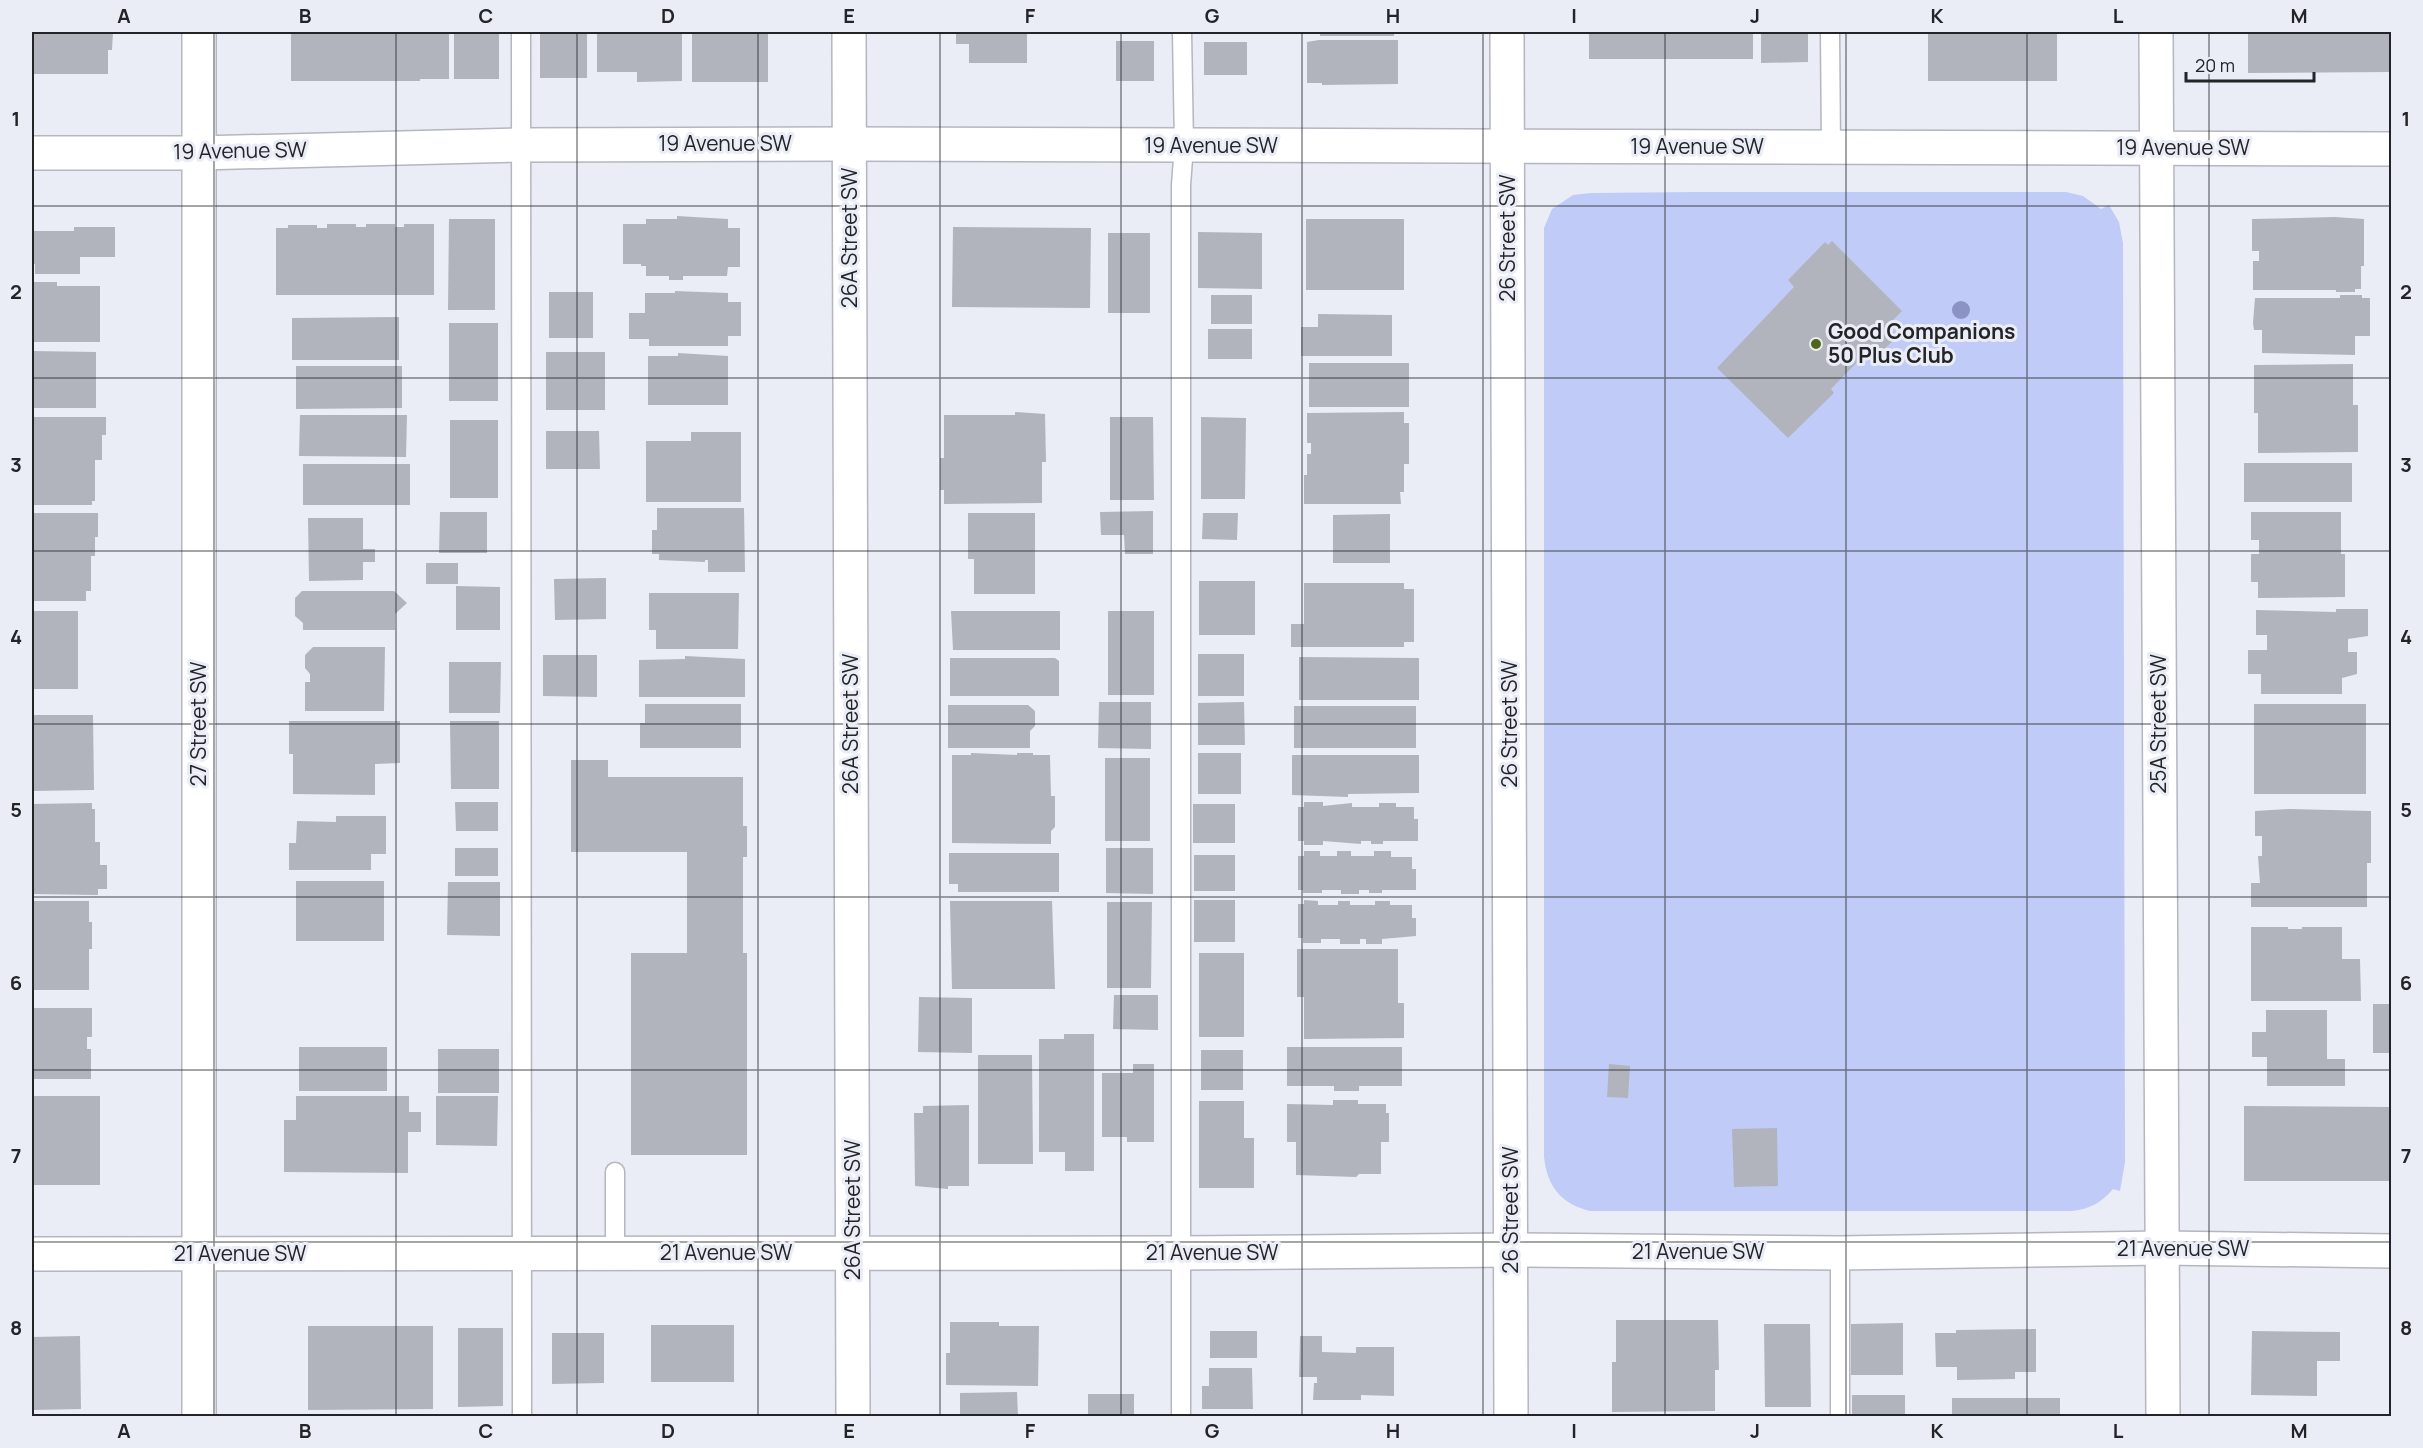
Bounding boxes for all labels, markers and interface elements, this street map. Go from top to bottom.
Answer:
text: A [117,2,131,29]
text: B [299,2,312,29]
text: C [479,2,493,29]
text: D [661,2,675,29]
text: E [843,2,855,29]
text: F [1025,2,1036,29]
text: G [1205,2,1220,29]
text: H [1386,2,1400,29]
text: I [1571,2,1577,29]
text: J [1750,2,1760,29]
text: K [1931,2,1944,29]
text: L [2113,2,2124,29]
text: M [2290,2,2308,29]
scale bar [2186,45,2314,83]
text: 20 m [2195,53,2235,77]
text: 1 [12,105,20,132]
text: 1 [2402,105,2410,132]
street label: 19 Avenue SW [658,129,792,157]
street label: 19 Avenue SW [1144,131,1278,159]
street label: 19 Avenue SW [1630,132,1764,160]
street label: 19 Avenue SW [2116,133,2250,161]
street label: 19 Avenue SW [173,135,307,165]
street label: 26A Street SW [835,167,863,308]
street label: 26 Street SW [1493,174,1521,302]
text: 2 [10,278,22,305]
text: 2 [2400,278,2412,305]
place label: Good Companions 50 Plus Club [1828,317,2015,369]
marker: Good Companions 50 Plus Club [1809,337,1823,351]
text: 3 [10,451,22,478]
text: 3 [2400,451,2412,478]
text: 4 [10,623,22,650]
text: 4 [2400,623,2412,650]
street label: 26A Street SW [836,653,864,794]
street label: 25A Street SW [2144,654,2172,794]
street label: 26 Street SW [1495,660,1523,788]
street label: 27 Street SW [184,661,212,786]
text: 5 [10,796,22,823]
text: 5 [2400,796,2412,823]
text: 6 [10,969,22,996]
text: 6 [2400,969,2412,996]
street label: 26A Street SW [838,1139,866,1280]
text: 7 [11,1142,21,1169]
text: 7 [2401,1142,2411,1169]
street label: 26 Street SW [1496,1146,1524,1274]
street label: 21 Avenue SW [2117,1234,2250,1262]
street label: 21 Avenue SW [1632,1237,1765,1265]
street label: 21 Avenue SW [660,1238,793,1266]
street label: 21 Avenue SW [1146,1238,1279,1266]
street label: 21 Avenue SW [174,1239,307,1267]
text: 8 [10,1314,22,1341]
text: 8 [2400,1314,2412,1341]
text: A [117,1417,131,1444]
text: B [299,1417,312,1444]
text: C [479,1417,493,1444]
text: D [661,1417,675,1444]
text: E [843,1417,855,1444]
text: F [1025,1417,1036,1444]
text: G [1205,1417,1220,1444]
text: H [1386,1417,1400,1444]
text: I [1571,1417,1577,1444]
text: J [1750,1417,1760,1444]
text: K [1931,1417,1944,1444]
text: L [2113,1417,2124,1444]
text: M [2290,1417,2308,1444]

